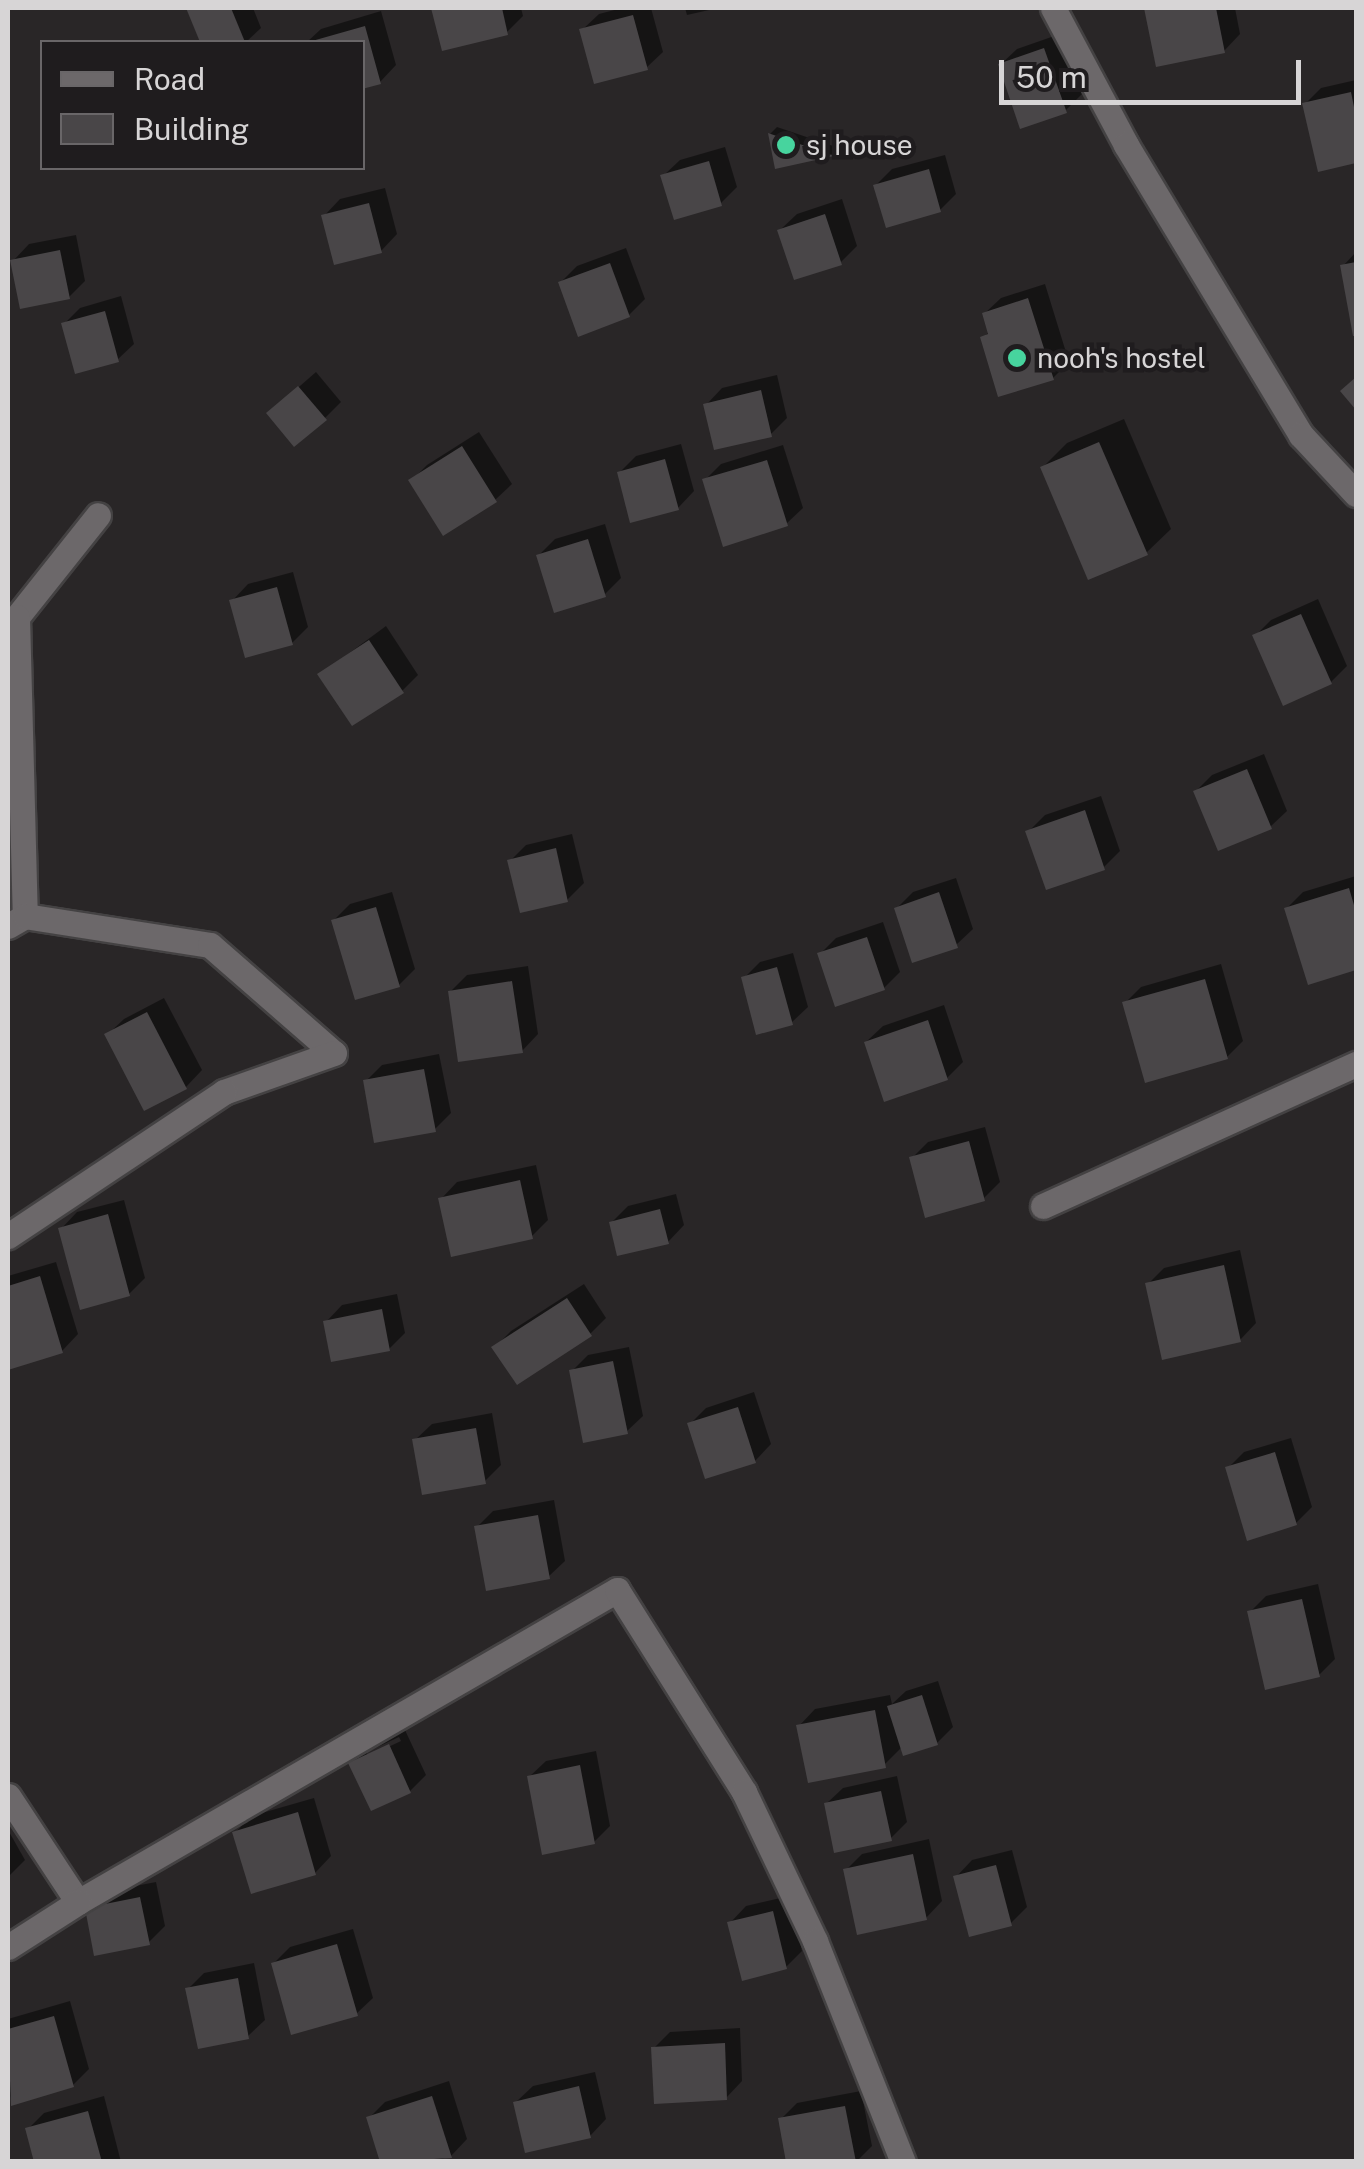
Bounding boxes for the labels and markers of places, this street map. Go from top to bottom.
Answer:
place label: sj house [806,128,913,162]
marker: sj house [775,134,797,156]
place label: nooh's hostel [1037,341,1206,375]
marker: nooh's hostel [1006,347,1028,369]

